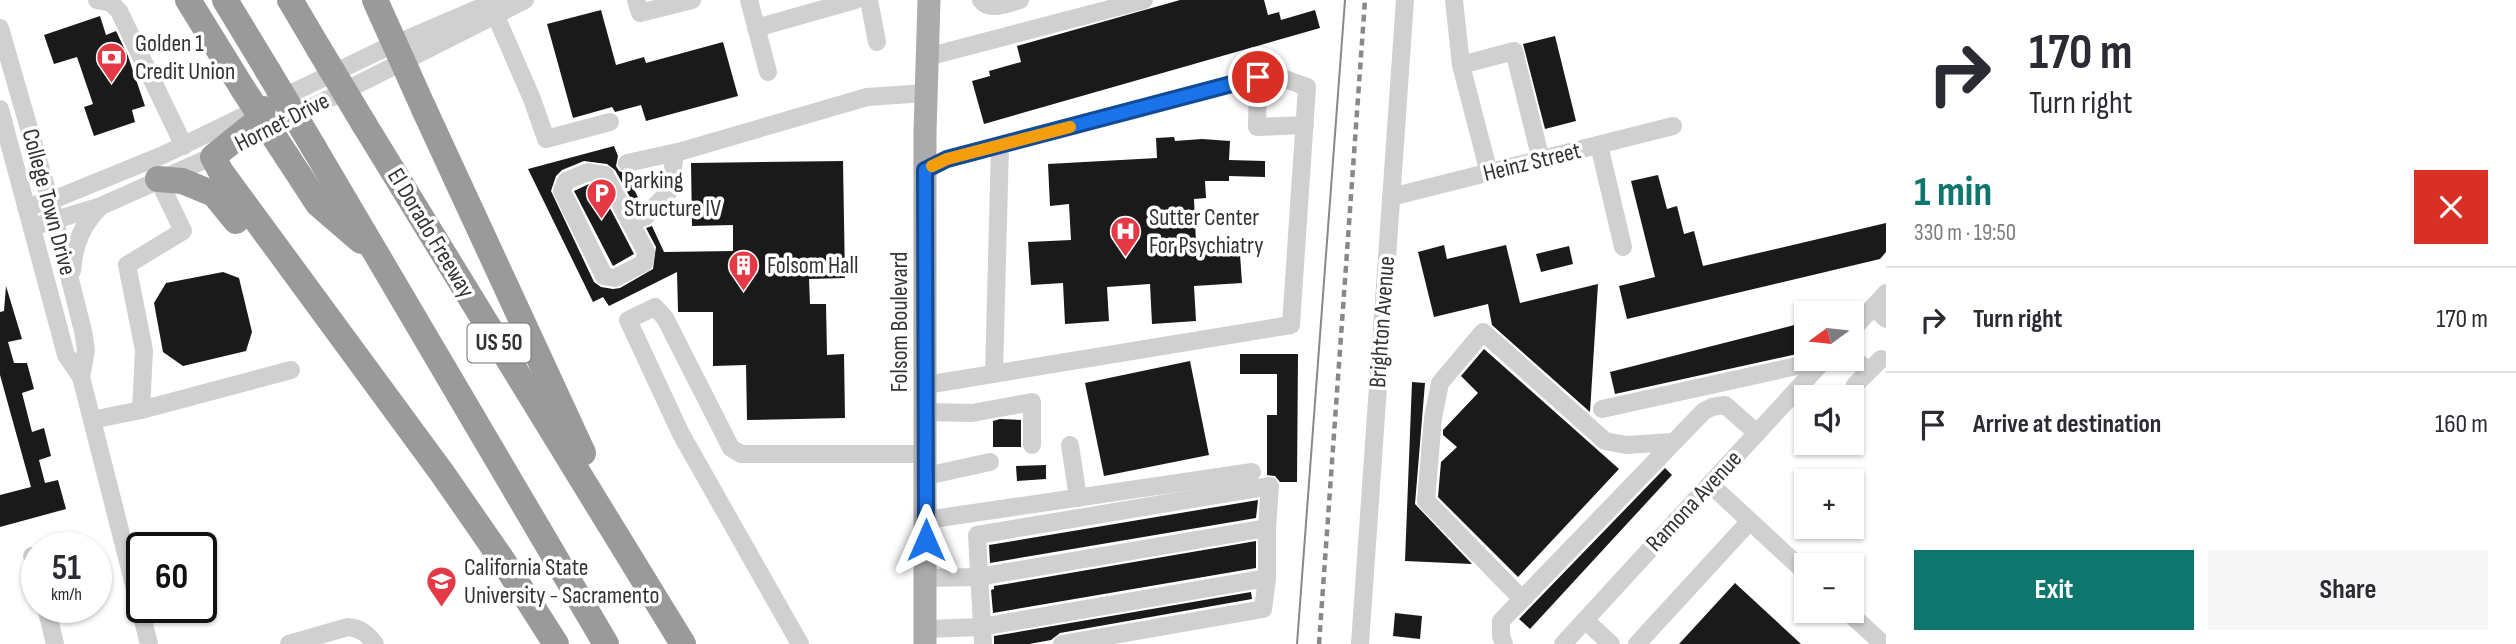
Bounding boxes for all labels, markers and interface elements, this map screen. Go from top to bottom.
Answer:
text: 170 m [2029,24,2133,83]
icon: right [1914,28,2005,119]
place label: Golden 1 Credit Union [135,29,235,86]
bank icon: Golden 1 Credit Union [95,40,129,84]
pin [1228,47,1288,107]
icon: arrive [1239,58,1277,96]
text: Turn right [2029,84,2133,123]
street label: Hornet Drive [230,86,334,158]
street label: College Town Drive [16,126,82,278]
street label: Heinz Street [1480,136,1584,188]
street label: El Dorado Freeway [381,163,481,303]
place label: Parking Structure IV [624,166,721,223]
text: 1 min [1914,167,1992,218]
button: close [2414,170,2488,244]
parking icon: Parking Structure IV [584,177,618,221]
place label: Sutter Center For Psychiatry [1149,203,1263,260]
hospital icon: Sutter Center For Psychiatry [1109,214,1143,258]
text: 330 m · 19:50 [1914,219,2016,247]
building icon: Folsom Hall [727,248,761,292]
place label: Folsom Hall [767,251,858,280]
street label: Folsom Boulevard [885,252,914,392]
street label: Brighton Avenue [1363,255,1401,389]
north arrow [1794,301,1864,371]
map controls [1794,301,1864,623]
icon: right [1914,301,1952,339]
text: Turn right [1973,304,2062,335]
text: 170 m [2436,304,2488,335]
road number: US 50 [468,324,530,362]
button: sound [1794,385,1864,455]
icon: arrive [1914,406,1952,444]
text: Arrive at destination [1973,409,2161,440]
text: 160 m [2435,409,2488,440]
street label: Ramona Avenue [1640,445,1748,557]
button: + [1794,469,1864,539]
position arrow [889,503,963,577]
speed limit sign: 60 [126,532,217,623]
text: 51 [52,547,81,590]
button: Exit [1914,550,2194,630]
button: Share [2208,550,2488,630]
place label: California State University - Sacramento [464,553,659,610]
button: − [1794,553,1864,623]
school or university icon: California State University - Sacramento [424,564,458,608]
text: km/h [51,584,82,605]

